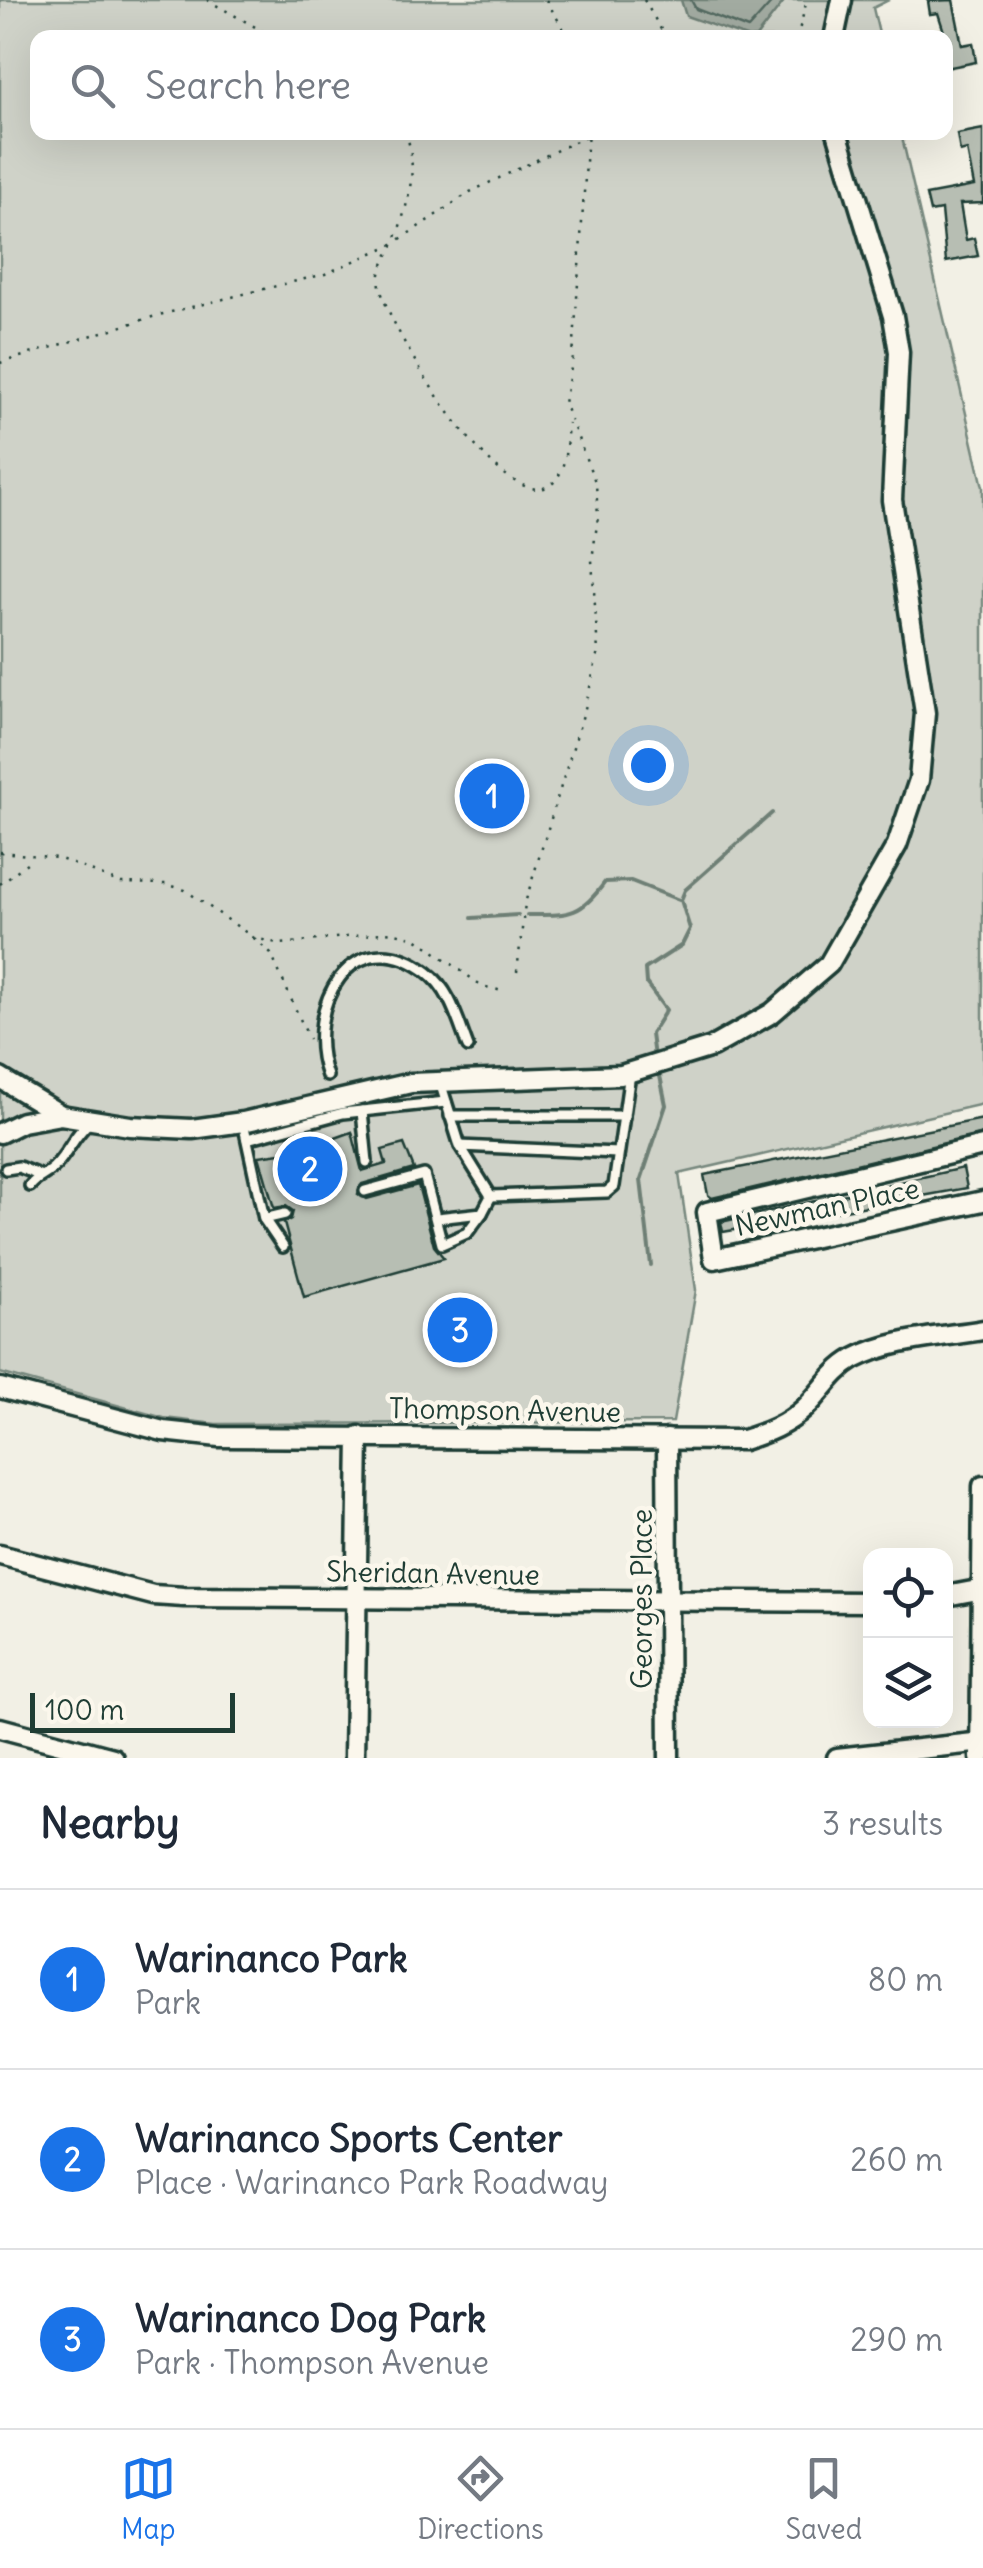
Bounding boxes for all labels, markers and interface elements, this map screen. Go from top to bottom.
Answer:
search box [30,30,953,140]
icon: search [65,58,120,113]
text: Search here [145,62,351,109]
your location [623,740,674,791]
pin: 1 [460,758,524,834]
pin: 2 [278,1132,342,1206]
street label: Newman Place [732,1170,922,1244]
pin: 3 [428,1292,492,1368]
street label: Thompson Avenue [389,1390,621,1430]
street label: Georges Place [624,1509,660,1689]
map controls [863,1548,953,1728]
button: locate [863,1548,953,1638]
street label: Sheridan Avenue [326,1553,540,1593]
button: layers [863,1638,953,1728]
scale bar [30,1688,235,1732]
text: 100 m [45,1692,124,1728]
text: Nearby [40,1797,179,1849]
text: 3 results [822,1803,943,1844]
text: Warinanco Park [135,1935,408,1982]
text: 1 [66,1959,79,2000]
text: 80 m [868,1959,943,2000]
text: Park [135,1982,201,2023]
text: Warinanco Sports Center [135,2115,562,2162]
text: 2 [64,2139,81,2180]
text: 260 m [850,2139,943,2180]
text: Place · Warinanco Park Roadway [135,2162,608,2203]
text: Warinanco Dog Park [135,2295,486,2342]
text: 3 [63,2319,82,2360]
text: 290 m [850,2319,943,2360]
text: Park · Thompson Avenue [135,2342,489,2383]
tab: Map [121,2451,176,2547]
tab: Directions [417,2451,544,2547]
tab: Saved [785,2451,862,2547]

